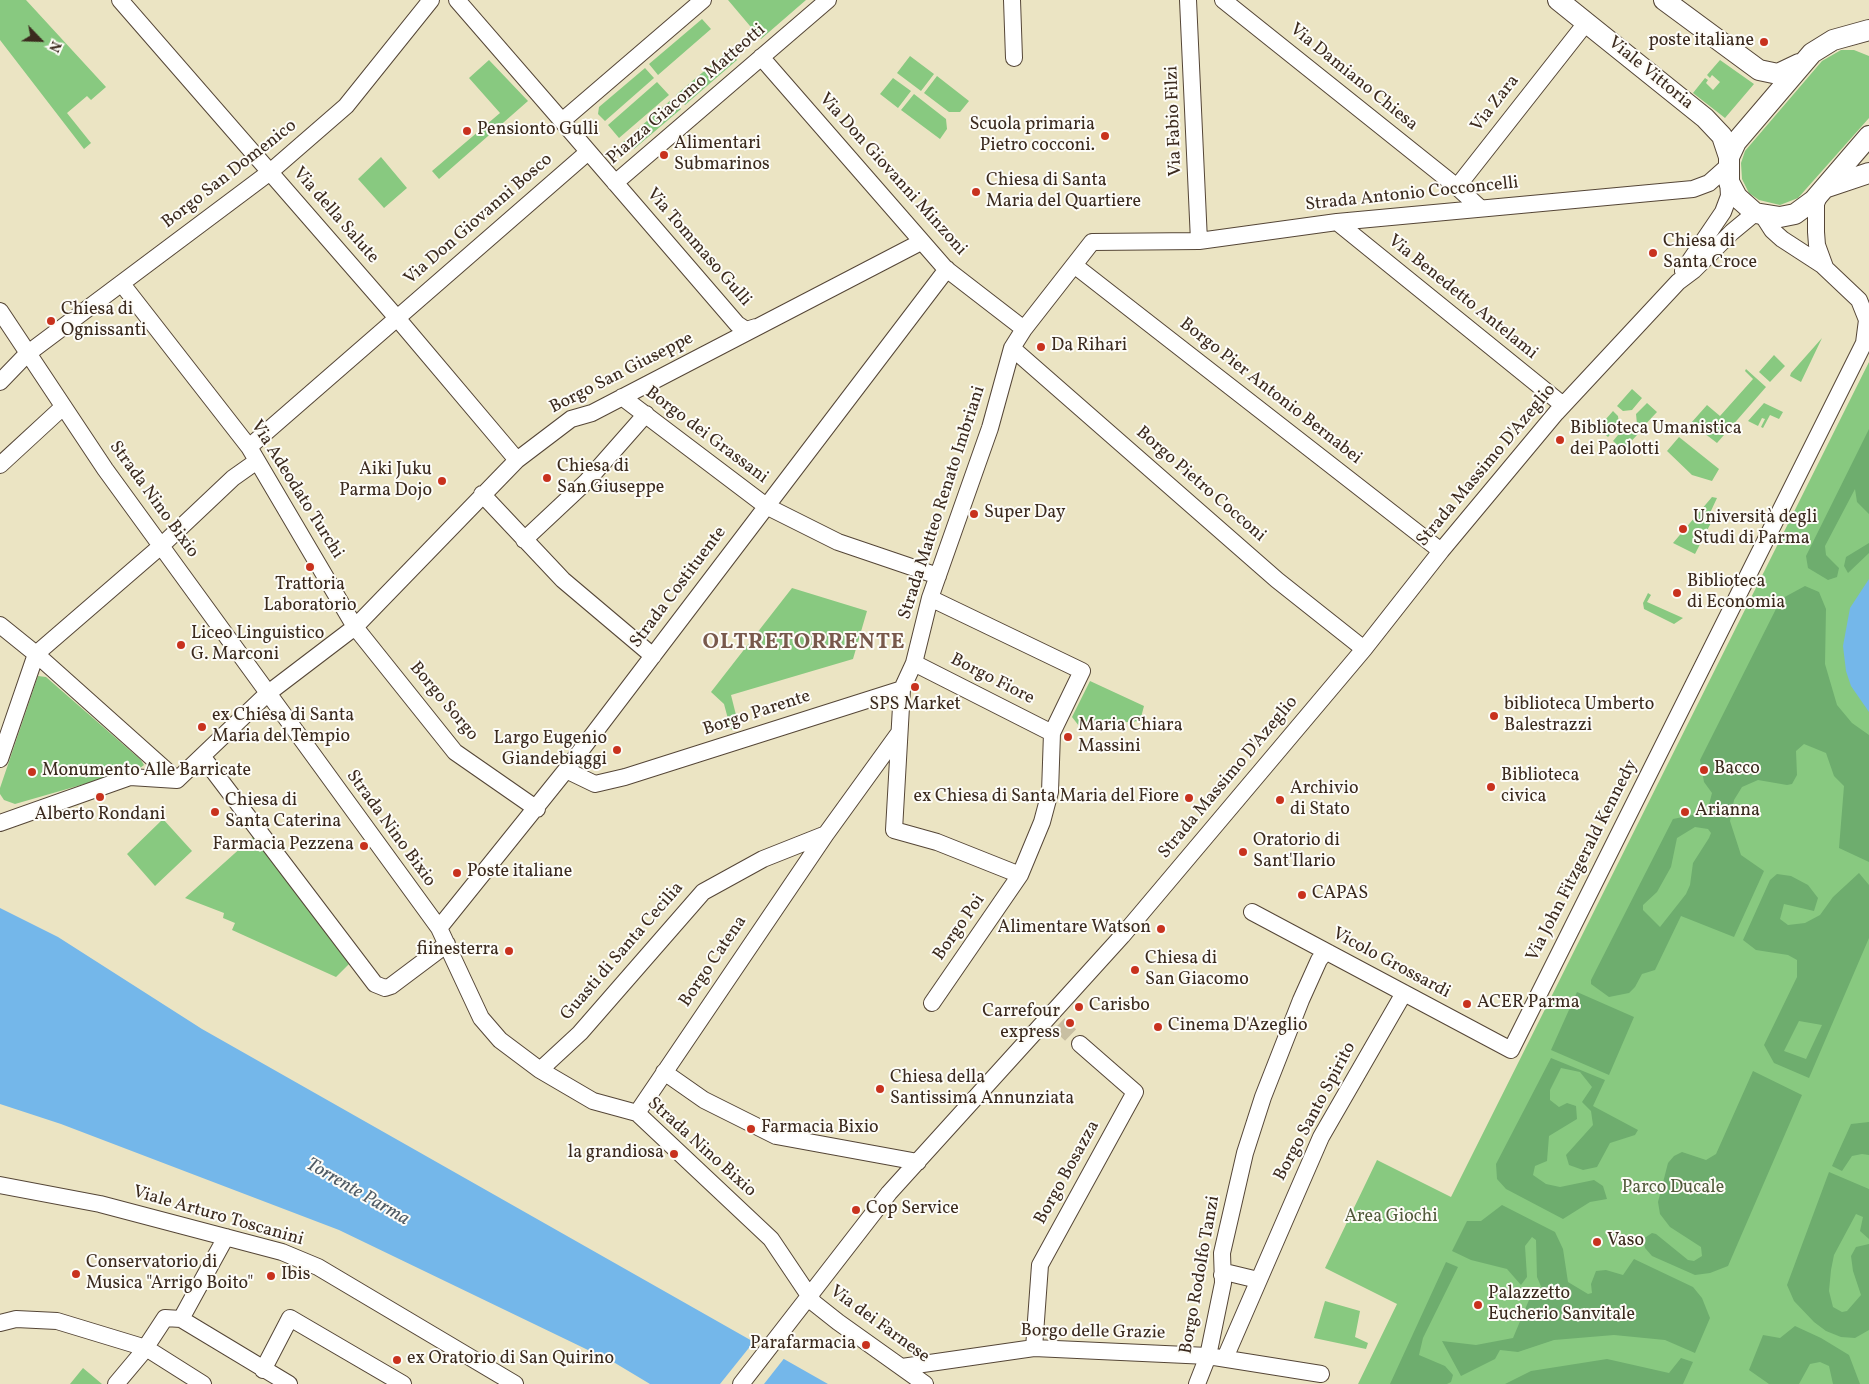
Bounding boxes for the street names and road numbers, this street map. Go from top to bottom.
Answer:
street label: Piazza Giacomo Matteotti [603,20,771,170]
street label: Via Damiano Chiesa [1284,20,1422,136]
street label: Viale Vittoria [1603,33,1697,115]
street label: Via Fabio Filzi [1162,65,1188,177]
street label: Via Zara [1467,71,1525,137]
street label: Via Don Giovanni Minzoni [813,89,971,261]
street label: Borgo San Domenico [158,116,302,234]
street label: Via Don Giovanni Bosco [400,150,558,290]
street label: Via della Salute [287,163,383,269]
street label: Strada Antonio Cocconcelli [1304,173,1520,217]
street label: Via Tommaso Gulli [641,185,755,311]
street label: Via Benedetto Antelami [1383,231,1541,365]
street label: Borgo Pier Antonio Bernabei [1174,314,1366,470]
street label: Borgo San Giuseppe [547,328,697,420]
street label: Strada Massimo D'Azeglio [1413,380,1561,552]
street label: Borgo dei Grassani [640,383,772,489]
street label: Strada Matteo Renato Imbriani [895,383,991,623]
street label: Via Adeodato Turchi [245,417,347,563]
street label: Borgo Pietro Cocconi [1131,423,1269,547]
street label: Strada Nino Bixio [103,437,203,563]
street label: Strada Costituente [626,523,732,653]
street label: Borgo Fiore [946,650,1038,710]
street label: Borgo Sorgo [404,658,482,746]
street label: Borgo Parente [701,686,813,742]
street label: Strada Massimo D'Azeglio [1155,692,1303,864]
street label: Via John Fitzgerald Kennedy [1523,757,1643,965]
street label: Strada Nino Bixio [340,766,440,892]
street label: Guasti di Santa Cecilia [557,878,689,1026]
street label: Borgo Poi [929,891,991,965]
street label: Borgo Catena [676,912,752,1012]
street label: Vicolo Grossardi [1328,924,1454,1004]
street label: Borgo Santo Spirito [1270,1039,1362,1185]
street label: Strada Nino Bixio [642,1093,760,1203]
street label: Borgo Bosazza [1031,1117,1105,1229]
street label: Viale Arturo Toscanini [130,1182,306,1252]
street label: Borgo Rodolfo Tanzi [1176,1194,1226,1356]
street label: Via dei Farnese [825,1281,933,1369]
street label: Borgo delle Grazie [1020,1321,1166,1345]

